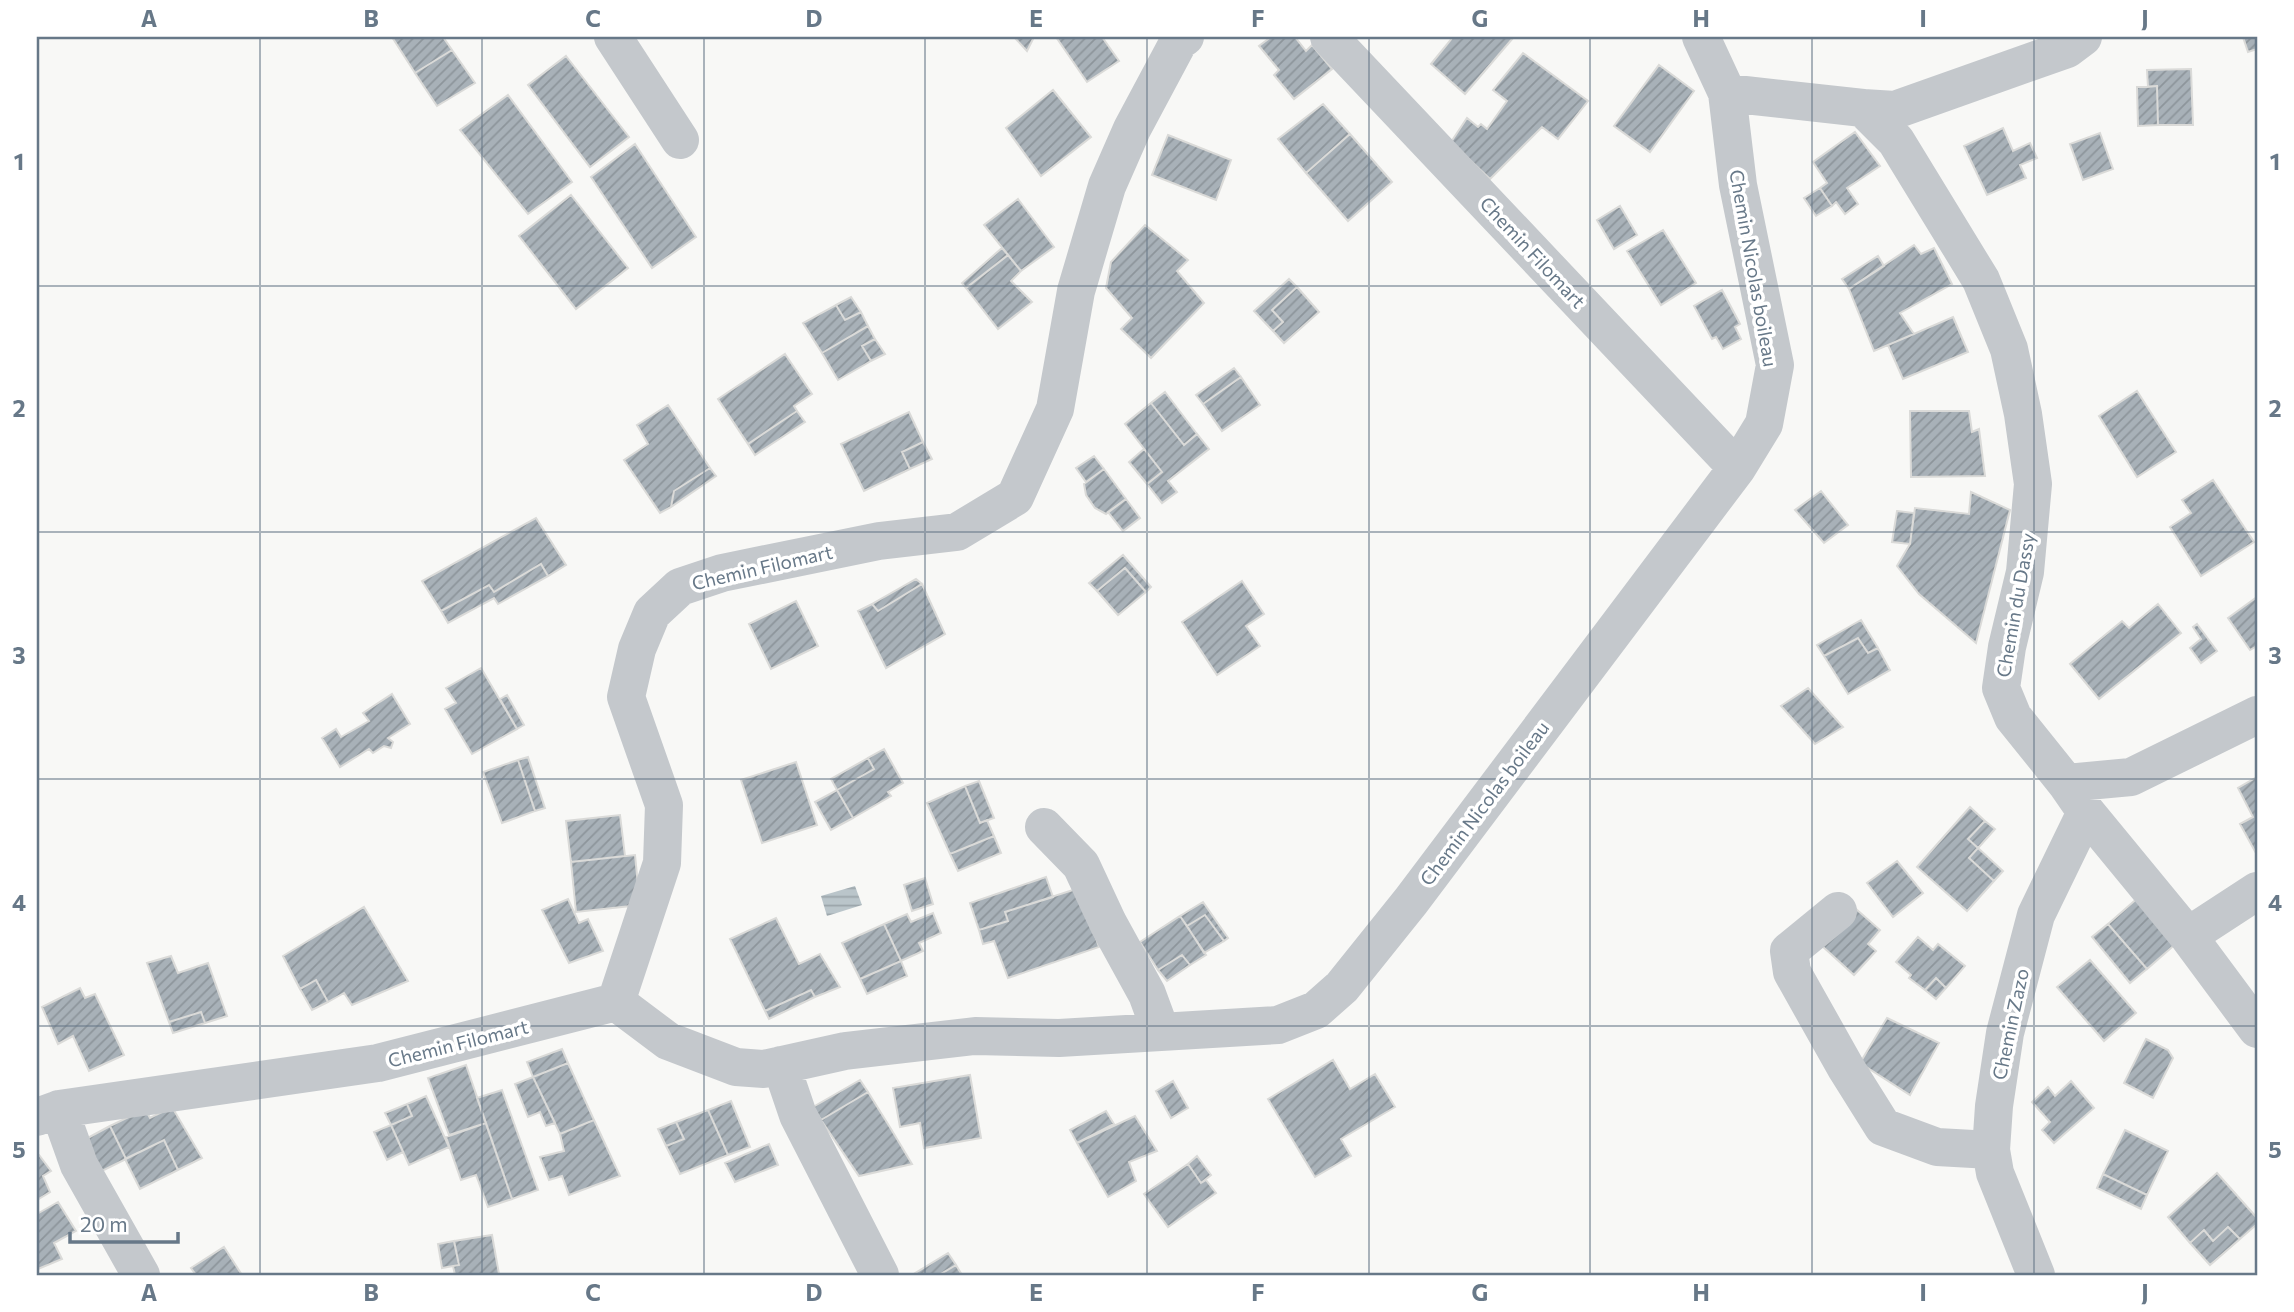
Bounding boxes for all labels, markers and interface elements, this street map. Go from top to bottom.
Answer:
text: A [141,4,158,32]
text: B [363,4,379,32]
text: C [585,4,601,32]
text: D [806,4,823,32]
text: E [1029,4,1043,32]
text: F [1251,4,1265,32]
text: G [1472,4,1488,32]
text: H [1692,4,1710,32]
text: I [1919,4,1927,32]
text: J [2141,4,2149,32]
text: 1 [14,147,24,175]
text: 1 [2270,147,2280,175]
street label: Chemin Nicolas boileau [1725,168,1783,368]
street label: Chemin Filomart [1476,192,1591,313]
text: 2 [12,394,26,422]
text: 2 [2268,394,2282,422]
street label: Chemin du Dassy [1991,531,2039,679]
street label: Chemin Filomart [689,540,835,594]
text: 3 [12,641,26,669]
text: 3 [2268,641,2282,669]
street label: Chemin Nicolas boileau [1415,716,1553,890]
text: 4 [12,888,26,916]
text: 4 [2268,888,2282,916]
street label: Chemin Zazo [1987,966,2033,1082]
street label: Chemin Filomart [385,1014,531,1072]
text: 5 [12,1135,26,1163]
text: 5 [2268,1135,2282,1163]
scale bar [70,1200,178,1244]
text: 20 m [80,1211,128,1236]
text: A [141,1278,158,1306]
text: B [363,1278,379,1306]
text: C [585,1278,601,1306]
text: D [806,1278,823,1306]
text: E [1029,1278,1043,1306]
text: F [1251,1278,1265,1306]
text: G [1472,1278,1488,1306]
text: H [1692,1278,1710,1306]
text: I [1919,1278,1927,1306]
text: J [2141,1278,2149,1306]

